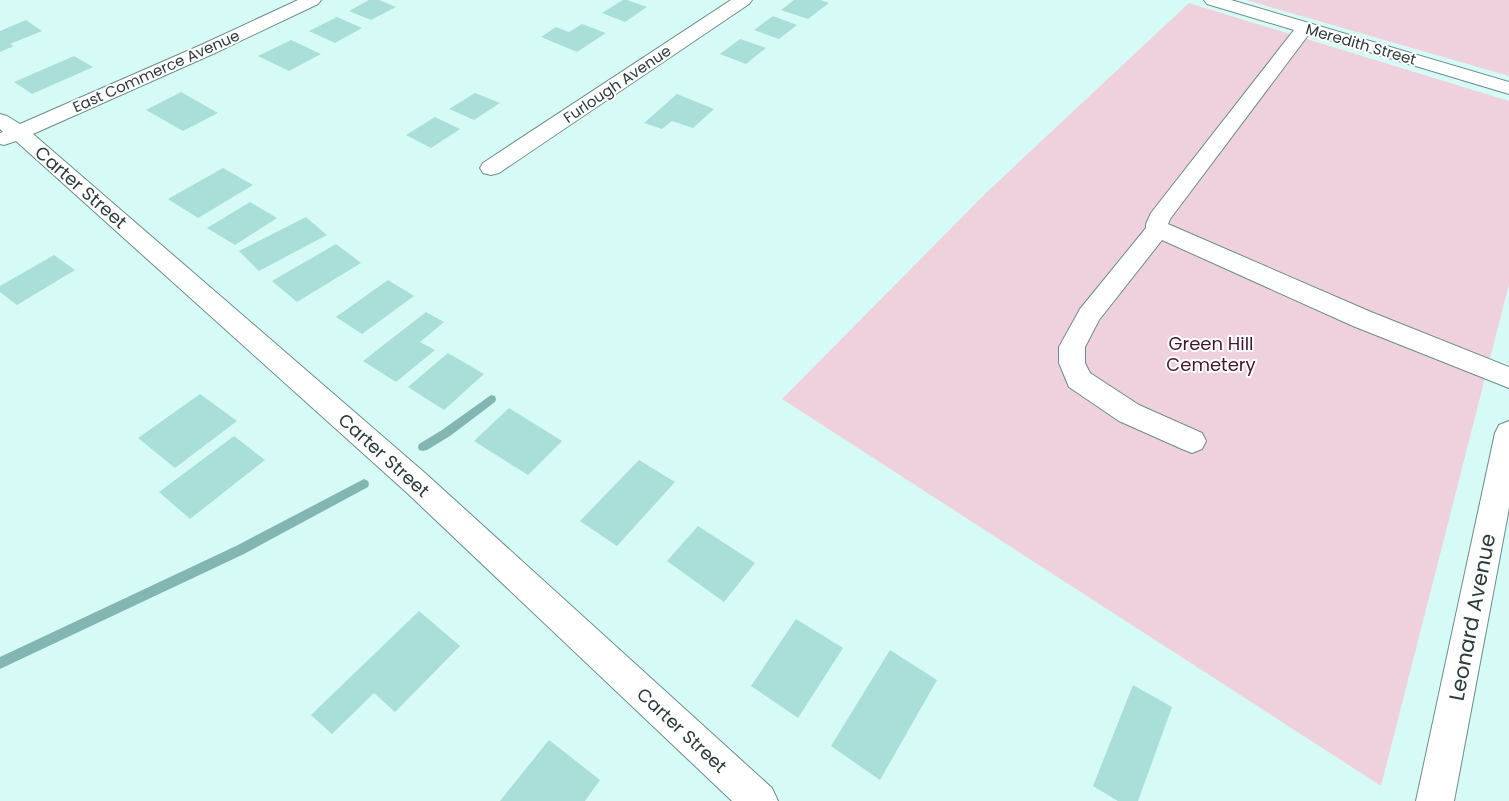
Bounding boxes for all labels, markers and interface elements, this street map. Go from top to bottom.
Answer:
street label: Meredith Street [1303,18,1419,70]
street label: East Commerce Avenue [69,25,243,117]
street label: Furlough Avenue [559,40,675,128]
street label: Carter Street [30,140,132,234]
park label: Green Hill Cemetery [1166,331,1256,377]
street label: Carter Street [333,407,435,503]
street label: Leonard Avenue [1442,531,1502,703]
street label: Carter Street [632,682,732,778]

